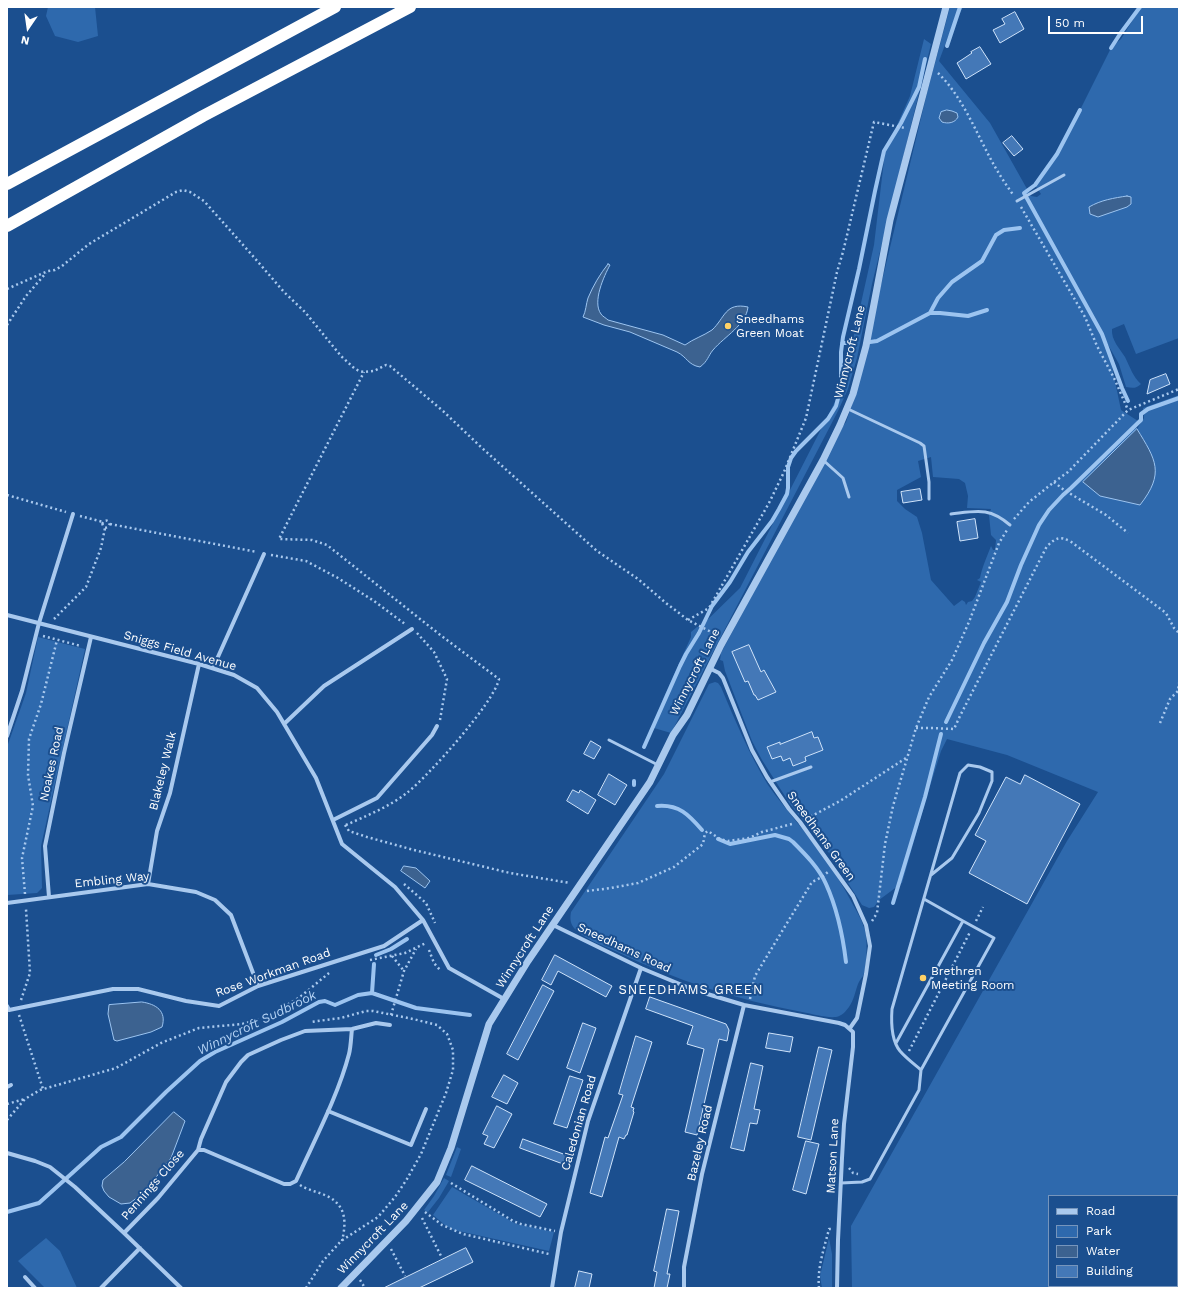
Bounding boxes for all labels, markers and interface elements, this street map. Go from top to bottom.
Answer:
north arrow [8,8,48,48]
scale bar [1050,8,1145,34]
text: 50 m [1055,16,1085,30]
text: N [20,33,31,47]
street label: Winnycroft Lane [831,304,869,400]
place label: Sneedhams Green Moat [736,312,804,340]
marker: Sneedhams Green Moat [723,321,733,331]
street label: Winnycroft Lane [667,626,723,718]
street label: Sniggs Field Avenue [122,628,238,674]
street label: Noakes Road [37,725,67,803]
street label: Blakeley Walk [146,730,180,812]
street label: Sneedhams Green [784,788,858,884]
street label: Embling Way [74,869,150,891]
street label: Winnycroft Lane [493,903,557,991]
street label: Sneedhams Road [575,920,673,976]
street label: Rose Workman Road [214,945,332,1001]
place label: Brethren Meeting Room [931,964,1015,992]
marker: Brethren Meeting Room [918,973,928,983]
district label: SNEEDHAMS GREEN [618,982,764,998]
water label: Winnycroft Sudbrook [195,987,319,1059]
street label: Caledonian Road [558,1074,600,1172]
street label: Bazeley Road [684,1104,716,1182]
street label: Matson Lane [824,1118,842,1194]
street label: Pennings Close [118,1147,188,1223]
legend [1048,1195,1178,1287]
street label: Winnycroft Lane [335,1199,411,1277]
text: Road [1086,1204,1115,1218]
text: Park [1086,1224,1112,1238]
text: Water [1086,1244,1120,1258]
text: Building [1086,1264,1133,1278]

